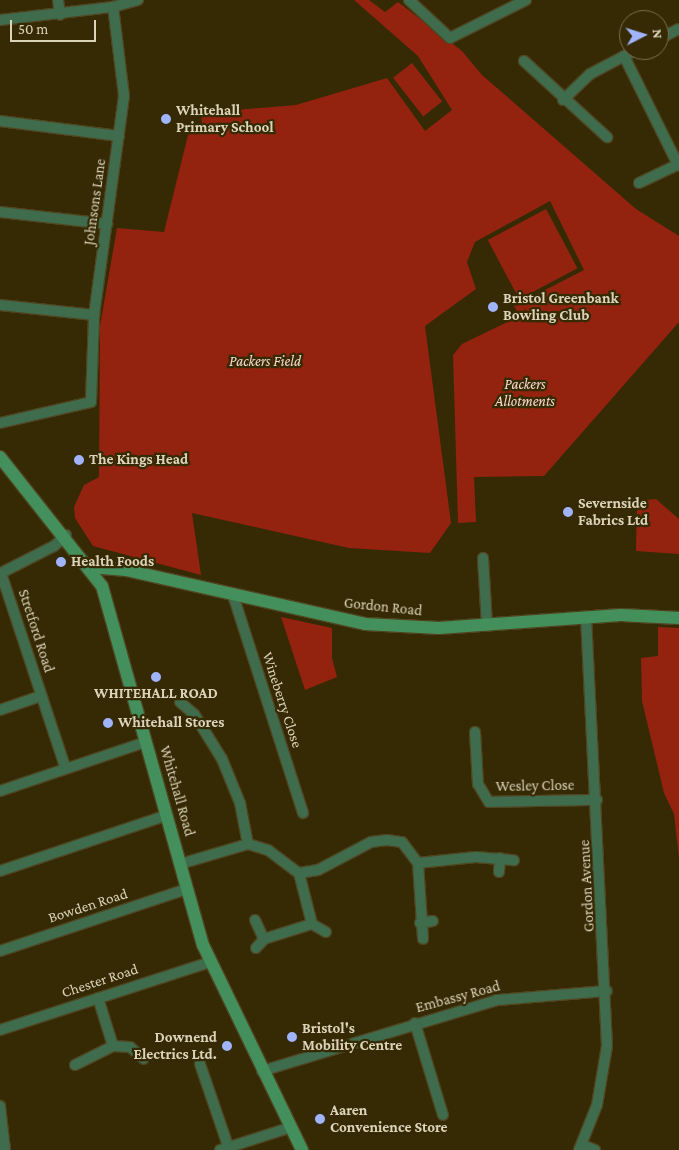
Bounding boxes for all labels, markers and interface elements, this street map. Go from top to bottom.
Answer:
scale bar [12,10,99,42]
north arrow [619,10,669,60]
text: 50 m [18,21,48,37]
text: N [650,28,666,39]
place label: Whitehall Primary School [176,101,274,136]
marker: Whitehall Primary School [160,113,172,125]
street label: Johnsons Lane [80,158,110,246]
place label: Bristol Greenbank Bowling Club [503,289,619,324]
marker: Bristol Greenbank Bowling Club [487,301,499,313]
park label: Packers Field [229,353,301,371]
park label: Packers Allotments [495,375,555,410]
place label: The Kings Head [89,451,188,469]
marker: The Kings Head [73,454,85,466]
place label: Severnside Fabrics Ltd [578,494,648,529]
marker: Severnside Fabrics Ltd [562,506,574,518]
place label: Health Foods [71,553,154,571]
marker: Health Foods [55,556,67,568]
street label: Stretford Road [14,587,58,675]
street label: Gordon Road [343,594,423,620]
street label: Wineberry Close [258,650,306,750]
marker: WHITEHALL ROAD [150,671,162,683]
place label: WHITEHALL ROAD [94,685,218,703]
place label: Whitehall Stores [118,714,224,732]
marker: Whitehall Stores [102,717,114,729]
street label: Whitehall Road [155,744,199,838]
street label: Wesley Close [496,776,574,796]
street label: Gordon Avenue [576,839,598,933]
street label: Bowden Road [46,885,130,927]
street label: Chester Road [59,960,141,1002]
street label: Embassy Road [414,977,502,1017]
place label: Bristol's Mobility Centre [302,1019,402,1054]
place label: Downend Electrics Ltd. [133,1028,217,1063]
marker: Bristol's Mobility Centre [286,1031,298,1043]
marker: Downend Electrics Ltd. [221,1040,233,1052]
place label: Aaren Convenience Store [330,1101,448,1136]
marker: Aaren Convenience Store [314,1113,326,1125]

